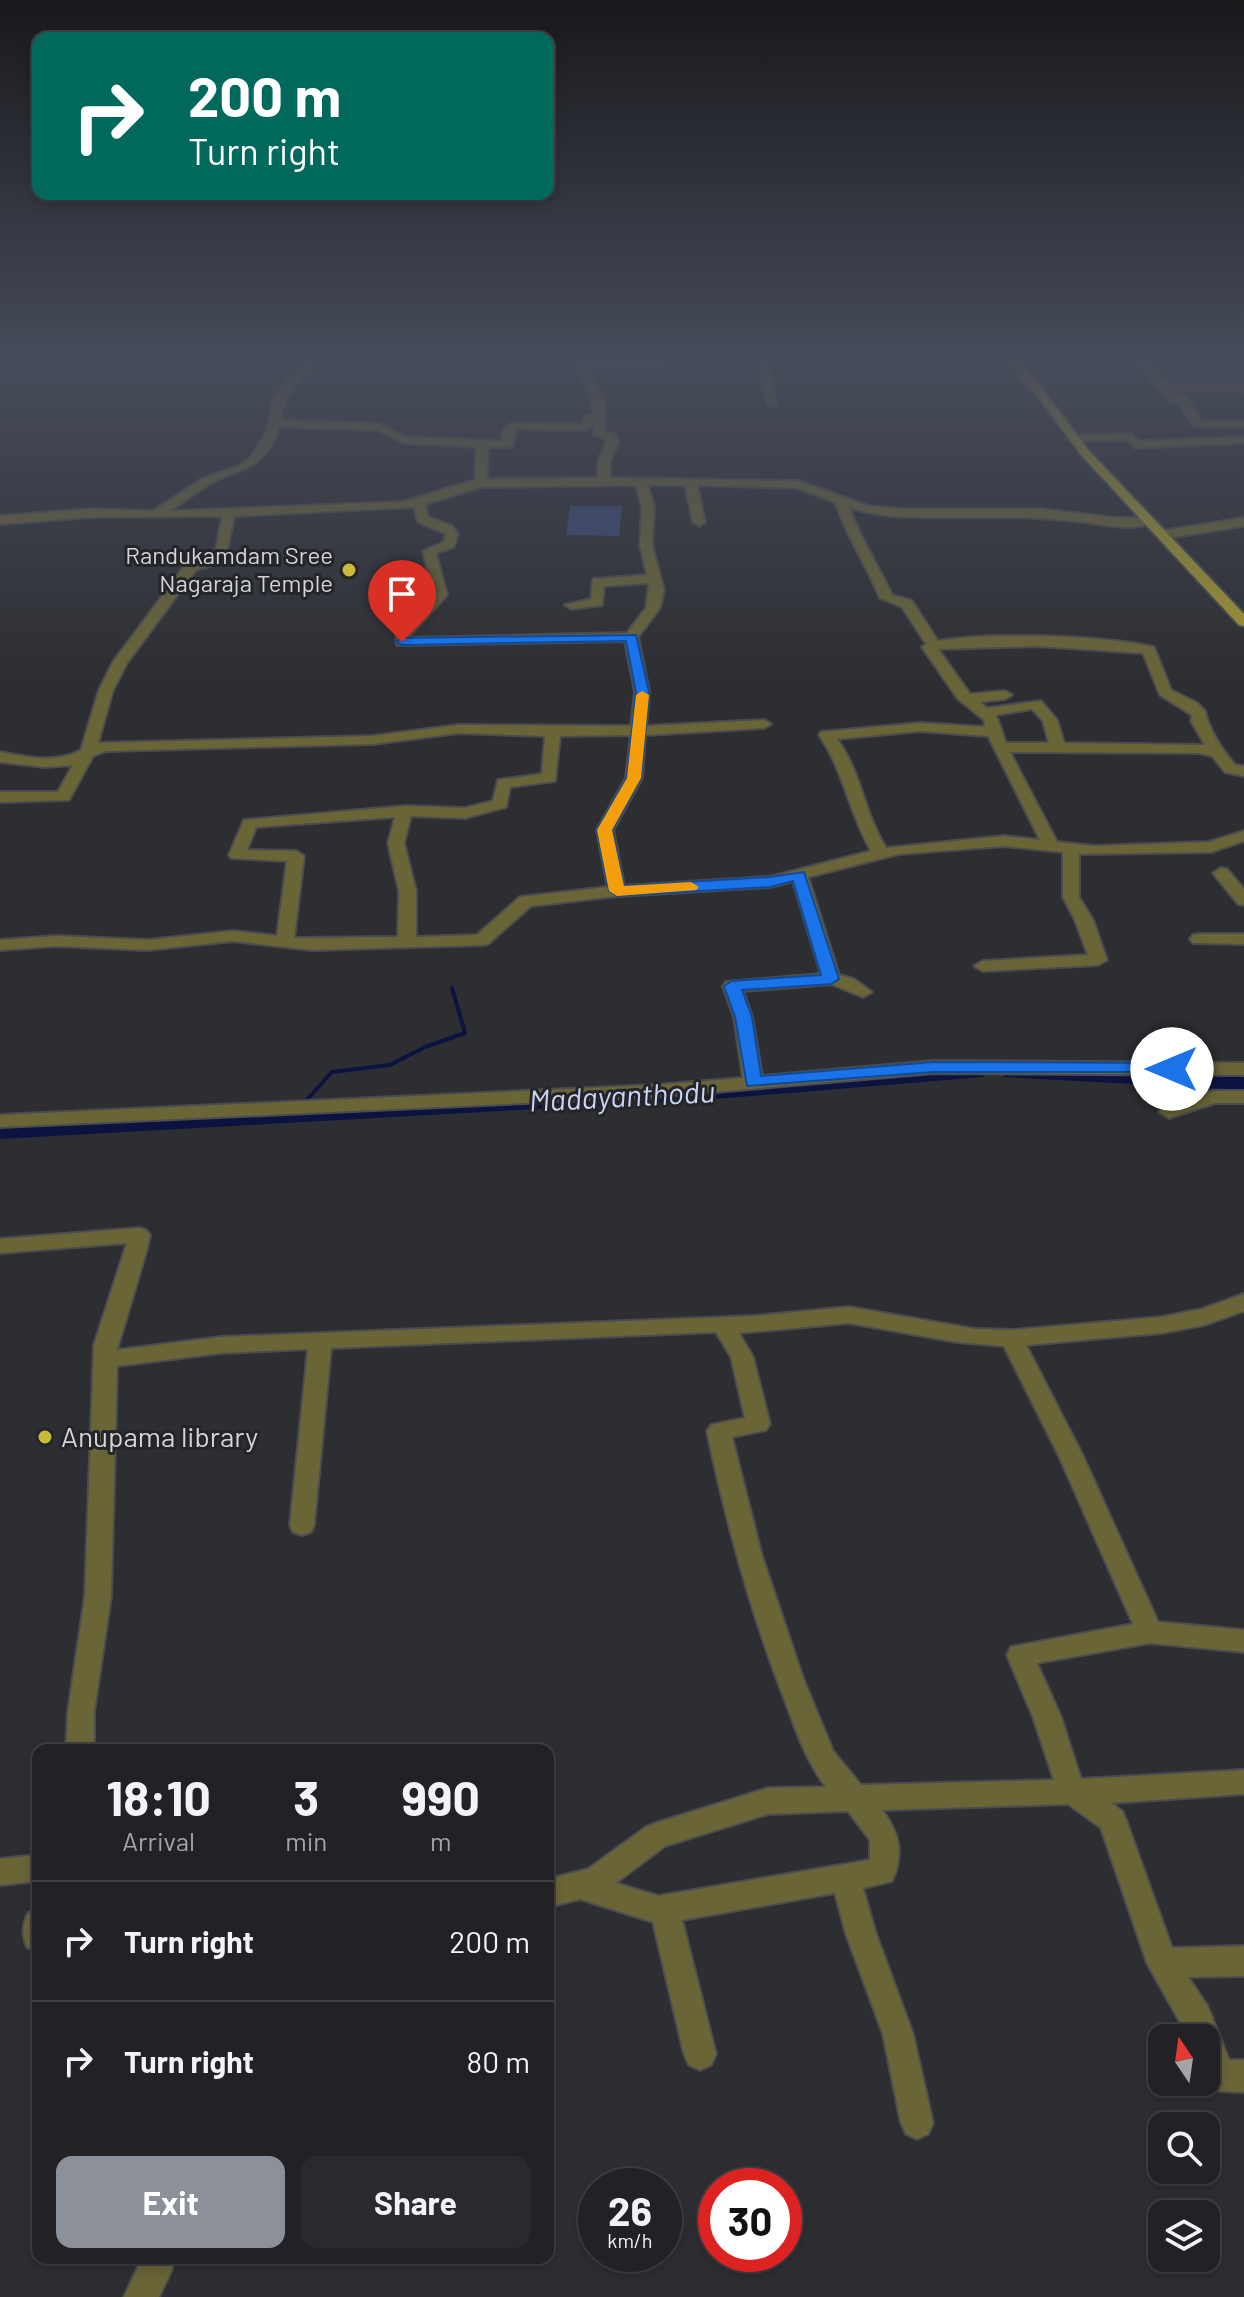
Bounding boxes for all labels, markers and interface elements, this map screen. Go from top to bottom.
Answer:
text: 200 m [188,61,341,128]
icon: right [56,64,160,168]
text: Turn right [188,129,340,172]
place label: Randukamdam Sree Nagaraja Temple [125,540,333,597]
pin [368,560,436,642]
marker: Randukamdam Sree Nagaraja Temple [340,561,358,579]
icon: arrive [380,572,424,616]
position arrow [1130,1027,1214,1111]
water label: Madayanthodu [528,1072,716,1118]
place label: Anupama library [61,1419,258,1453]
marker: Anupama library [36,1428,54,1446]
text: 18:10 [106,1768,211,1826]
text: 3 [293,1768,319,1826]
text: 990 [401,1768,480,1826]
text: Arrival [122,1825,195,1856]
text: min [285,1825,327,1856]
text: m [430,1825,451,1856]
icon: right [56,1919,100,1963]
text: Turn right [124,1923,254,1959]
text: 200 m [449,1923,530,1959]
north arrow [1148,2024,1220,2096]
map controls [1148,2024,1220,2272]
icon: right [56,2039,100,2083]
text: Turn right [124,2043,254,2079]
text: 80 m [467,2043,530,2079]
button: search [1148,2112,1220,2184]
button: Exit [56,2156,285,2248]
button: Share [301,2156,530,2248]
speed limit sign: 30 [698,2168,802,2272]
text: 26 [608,2186,652,2234]
button: layers [1148,2200,1220,2272]
text: km/h [607,2228,653,2252]

